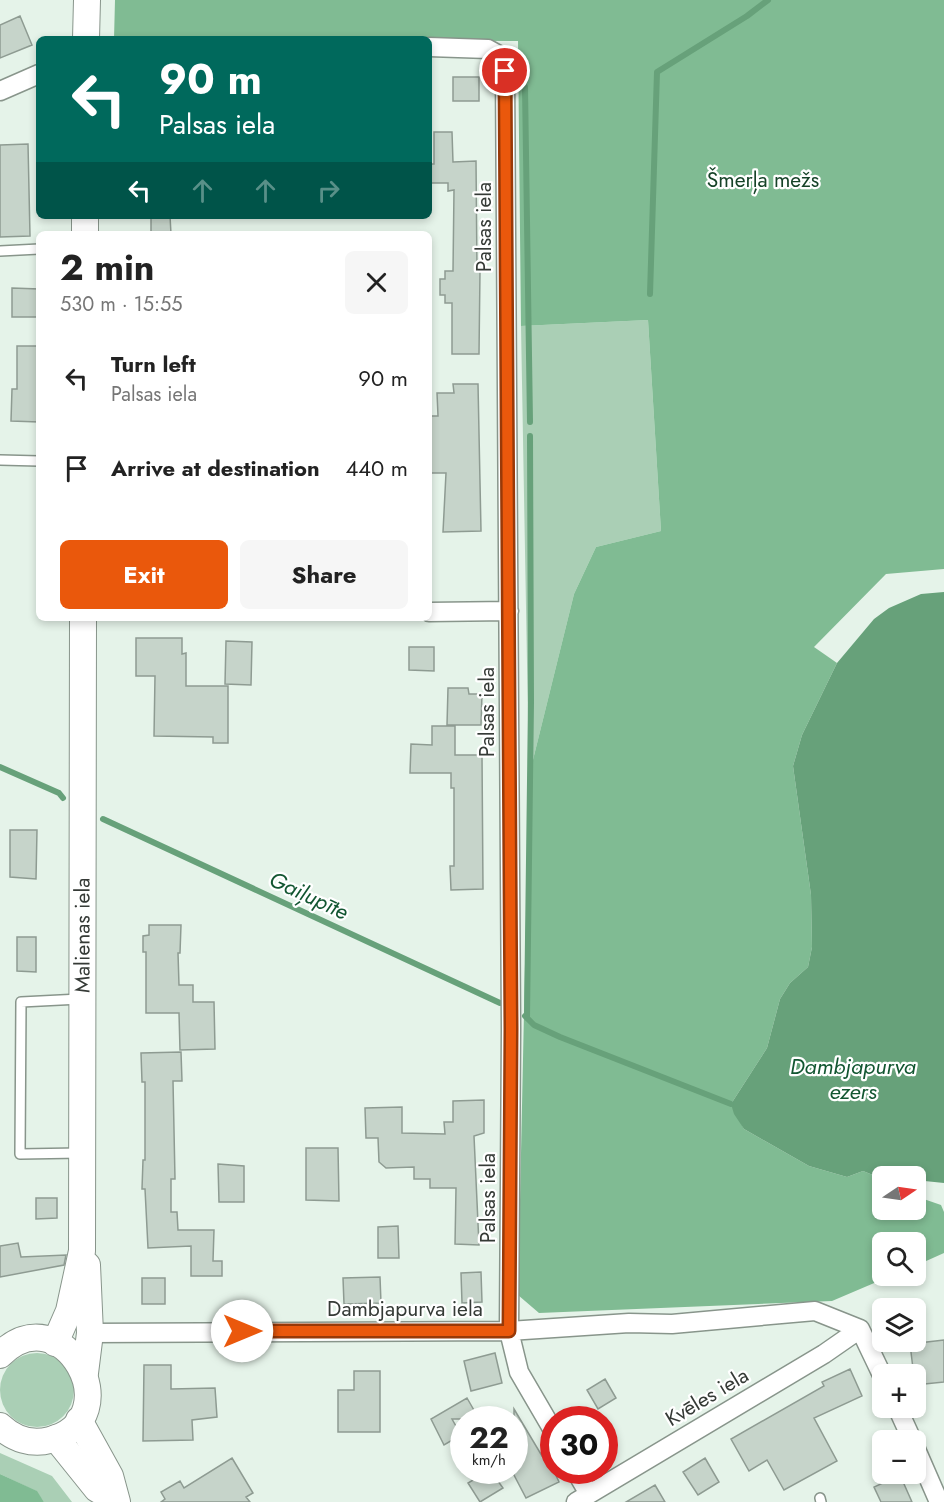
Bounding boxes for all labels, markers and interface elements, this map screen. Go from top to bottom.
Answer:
pin [479,45,530,96]
text: 90 m [159,49,262,110]
icon: arrive [488,54,521,87]
icon: left [60,60,138,138]
text: Palsas iela [159,105,275,144]
park label: Šmerļa mežs [707,165,819,195]
icon: left [123,174,156,207]
icon: ahead [186,174,219,207]
icon: ahead [249,174,282,207]
icon: right [312,174,345,207]
street label: Palsas iela [469,182,499,272]
text: 2 min [60,241,155,293]
button: close [345,251,408,314]
text: 530 m · 15:55 [60,290,183,319]
text: Turn left [111,348,196,380]
icon: left [60,362,93,395]
text: 90 m [358,362,408,394]
text: Palsas iela [111,380,197,409]
icon: arrive [60,452,93,485]
text: Arrive at destination [111,452,320,484]
text: 440 m [345,452,408,484]
button: Exit [60,540,228,609]
button: Share [240,540,408,609]
street label: Palsas iela [472,667,502,757]
water label: Gaiļupīte [264,863,354,927]
street label: Malienas iela [67,878,98,993]
water label: Dambjapurva ezers [790,1050,916,1107]
street label: Palsas iela [473,1153,503,1243]
north arrow [872,1166,926,1220]
map controls [872,1166,926,1484]
button: search [872,1232,926,1286]
street label: Dambjapurva iela [327,1294,483,1324]
button: layers [872,1298,926,1352]
position arrow [210,1299,274,1363]
street label: Kvēles iela [660,1360,754,1434]
button: + [872,1364,926,1418]
speed limit sign: 30 [540,1406,618,1484]
text: 22 [469,1416,509,1459]
button: − [872,1430,926,1484]
text: km/h [472,1449,506,1471]

